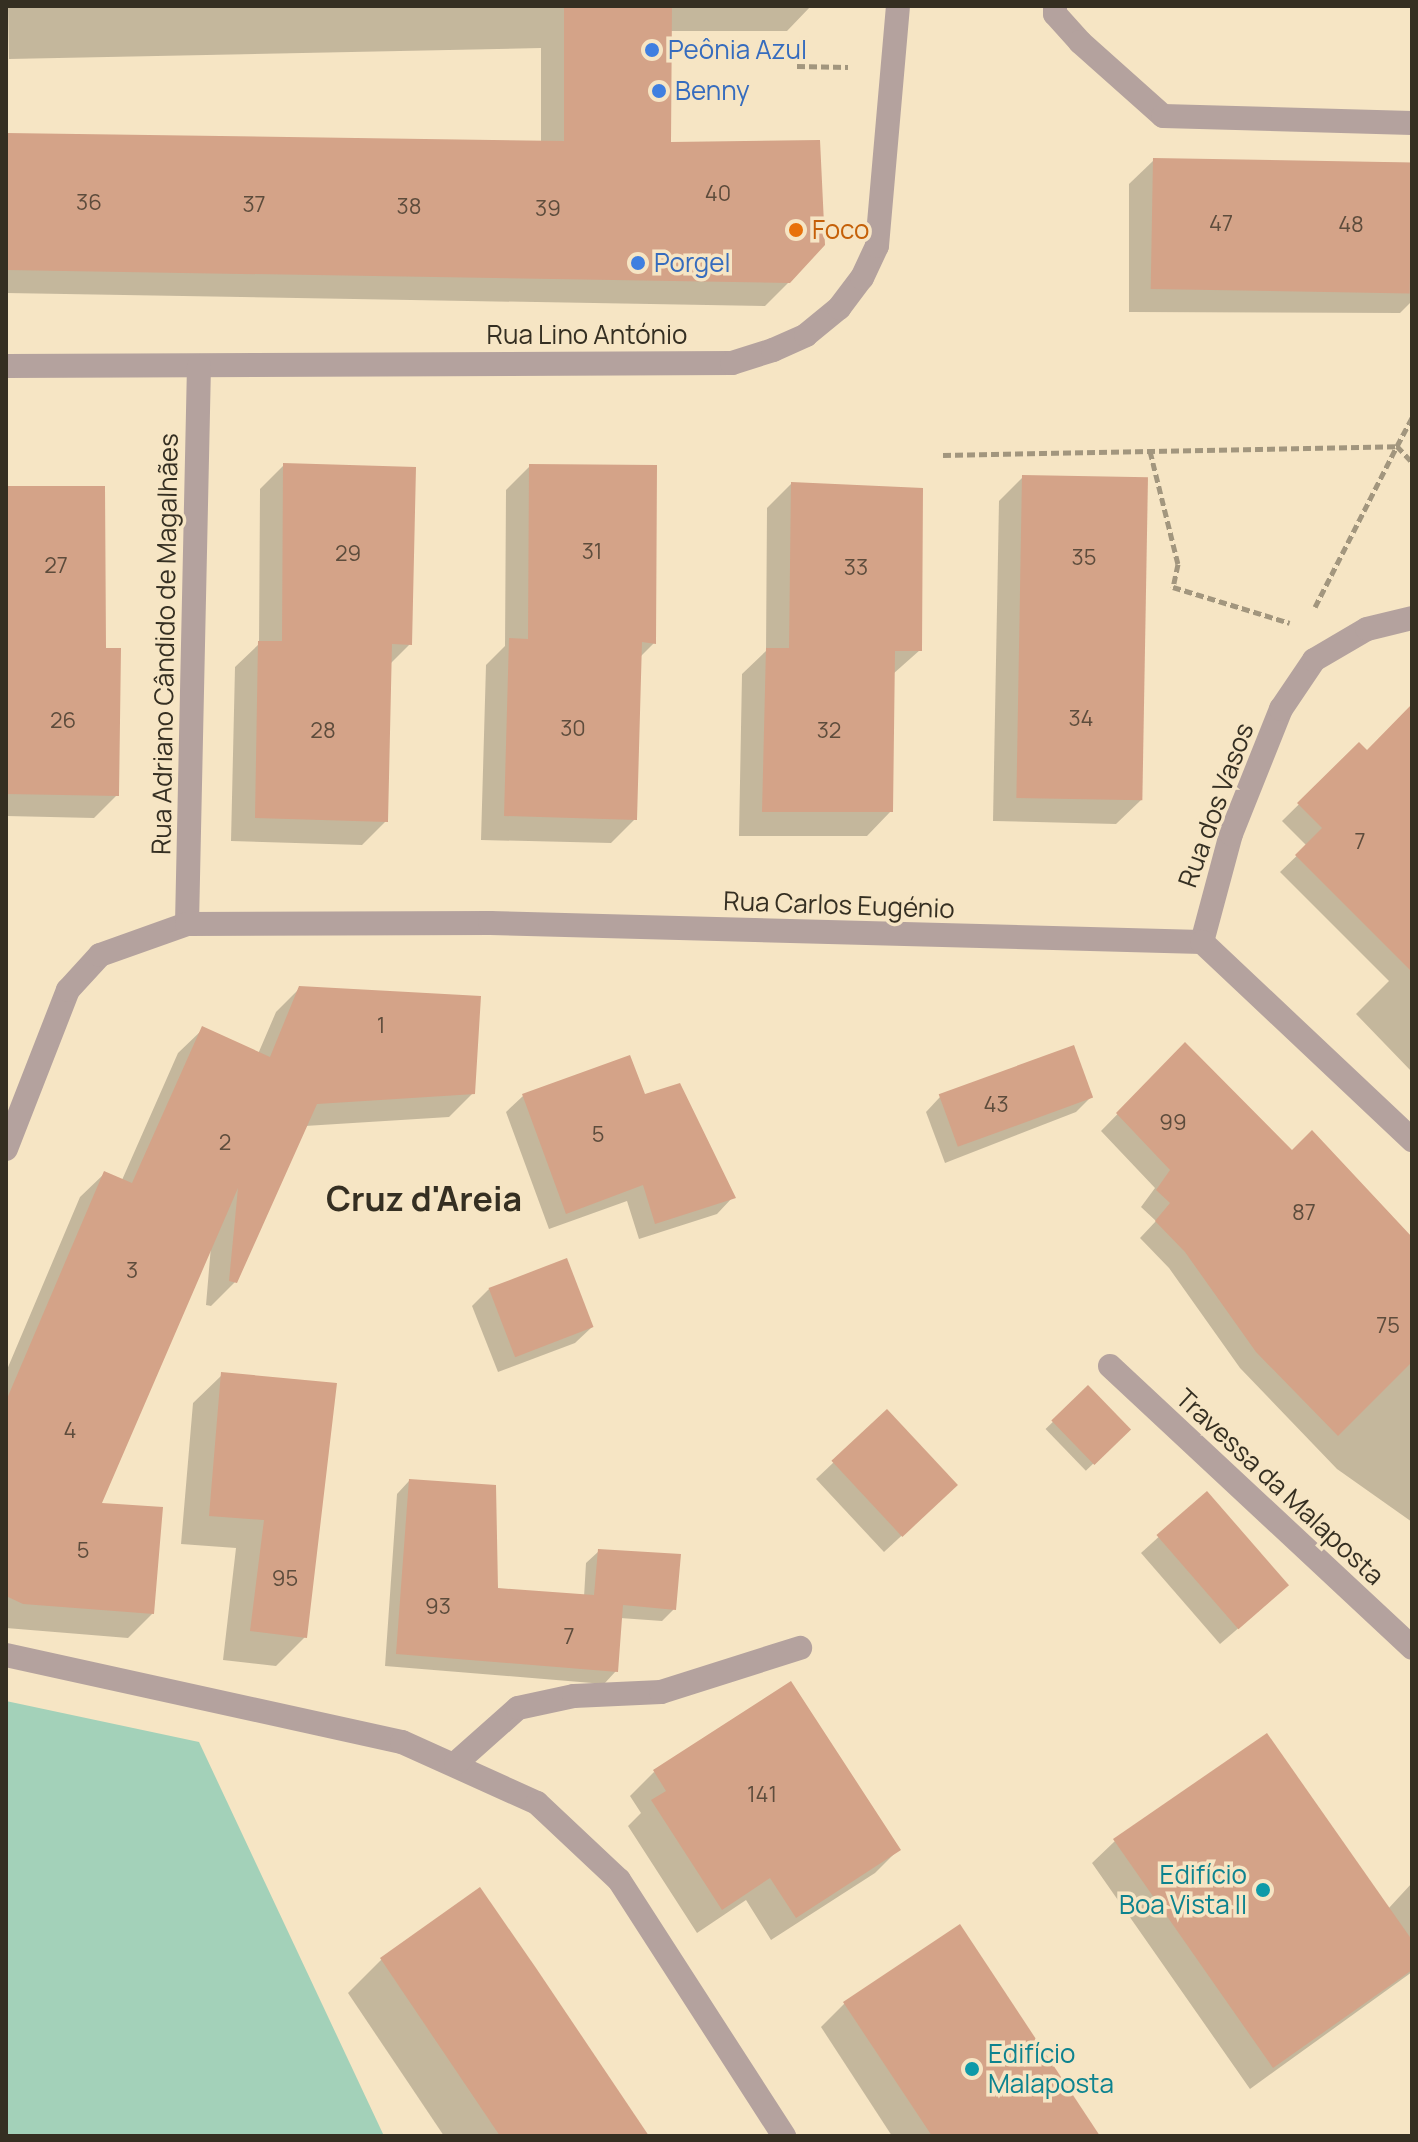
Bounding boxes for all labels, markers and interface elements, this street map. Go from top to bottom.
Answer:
place label: Peônia Azul [668,34,807,66]
marker: Peônia Azul [643,41,661,59]
place label: Benny [675,75,750,107]
marker: Benny [650,82,668,100]
house number: 40 [705,181,731,207]
house number: 36 [76,190,102,216]
house number: 37 [242,192,266,218]
house number: 38 [397,194,421,220]
house number: 39 [535,196,561,222]
house number: 47 [1209,211,1233,237]
house number: 48 [1338,212,1364,238]
place label: Foco [812,214,869,246]
marker: Foco [787,221,805,239]
place label: Porgel [654,247,731,279]
marker: Porgel [629,254,647,272]
street label: Rua Lino António [487,319,687,351]
street label: Rua Adriano Cândido de Magalhães [146,433,184,855]
house number: 31 [582,539,602,565]
house number: 29 [335,541,361,567]
house number: 35 [1072,545,1096,571]
house number: 27 [44,553,68,579]
house number: 33 [844,555,868,581]
house number: 34 [1068,706,1094,732]
house number: 26 [50,708,76,734]
house number: 30 [560,716,586,742]
house number: 28 [310,718,336,744]
house number: 32 [817,718,841,744]
street label: Rua dos Vasos [1172,719,1260,891]
house number: 7 [1354,829,1366,855]
street label: Rua Carlos Eugénio [723,885,955,925]
house number: 1 [377,1013,385,1039]
house number: 43 [983,1092,1009,1118]
house number: 99 [1159,1110,1187,1136]
house number: 5 [592,1122,604,1148]
house number: 2 [219,1130,231,1156]
district label: Cruz d'Areia [326,1179,522,1219]
house number: 87 [1292,1200,1316,1226]
house number: 3 [126,1258,138,1284]
house number: 75 [1376,1313,1400,1339]
street label: Travessa da Malaposta [1170,1383,1390,1591]
house number: 4 [64,1418,76,1444]
house number: 5 [77,1538,89,1564]
house number: 95 [272,1566,298,1592]
house number: 93 [425,1594,451,1620]
house number: 7 [563,1624,575,1650]
house number: 141 [747,1782,777,1808]
place label: Edifício Boa Vista II [1119,1859,1247,1920]
marker: Edifício Boa Vista II [1254,1881,1272,1899]
place label: Edifício Malaposta [988,2038,1114,2100]
marker: Edifício Malaposta [963,2060,981,2078]

